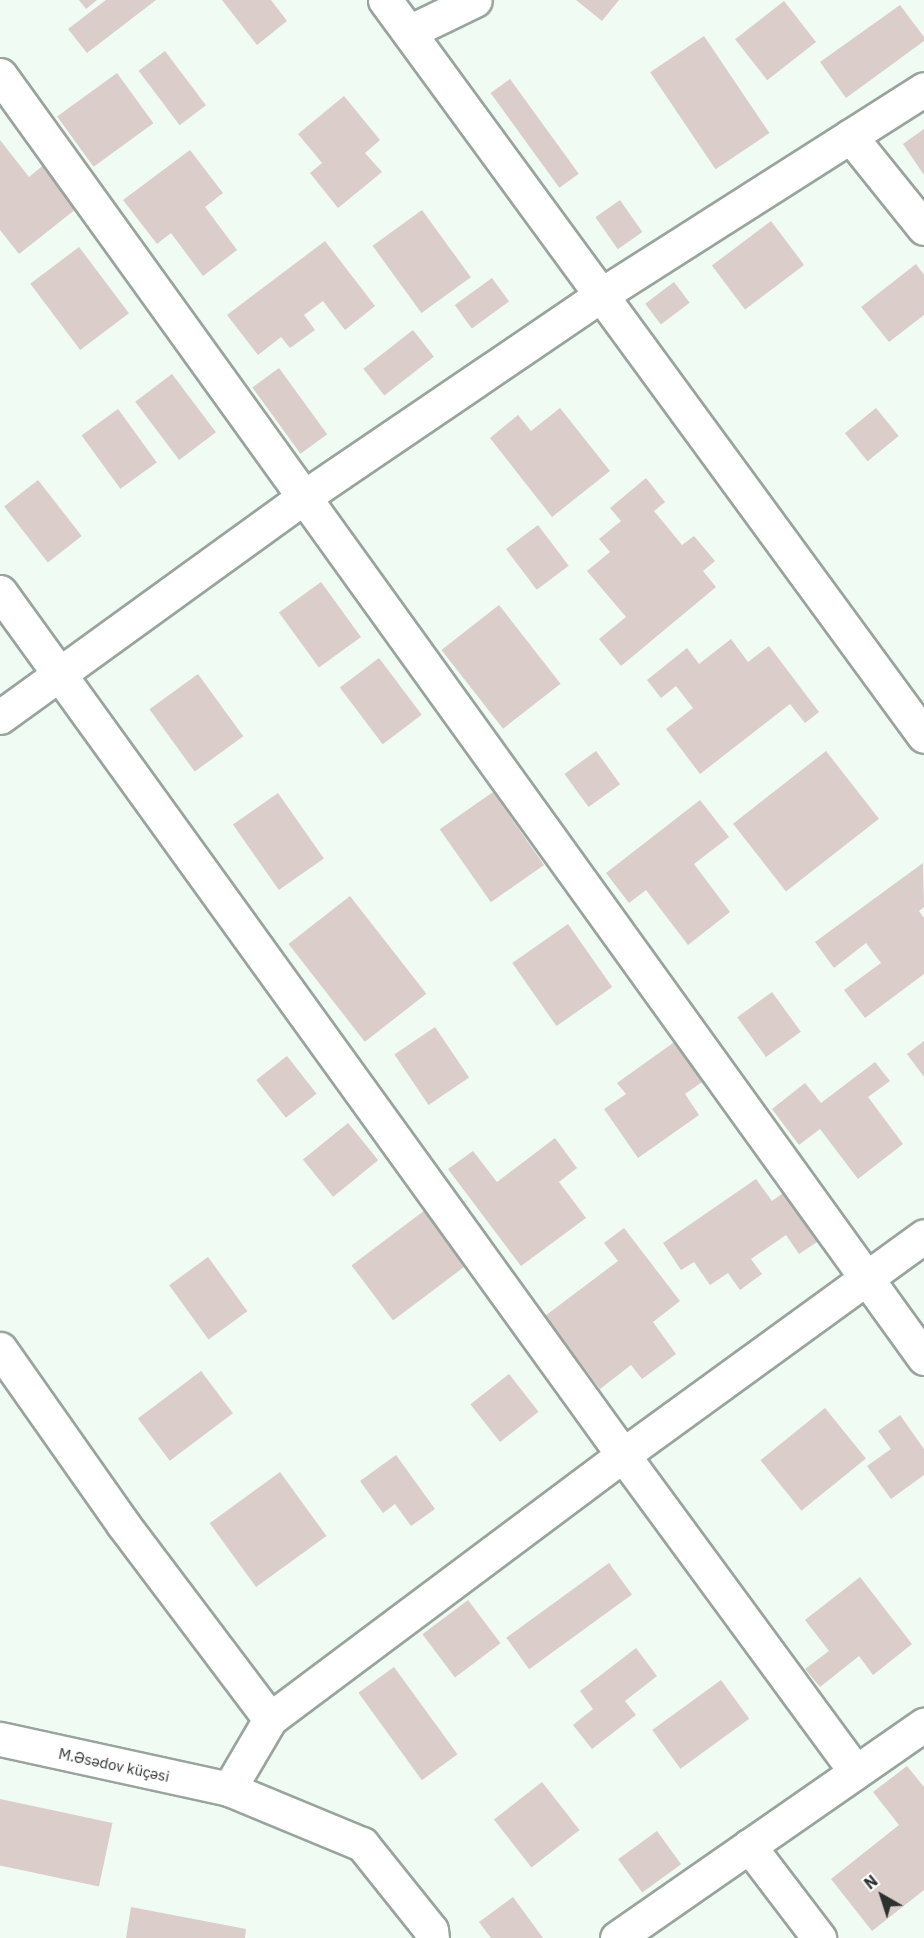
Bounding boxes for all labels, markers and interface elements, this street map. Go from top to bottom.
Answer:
street label: M.Əsədov küçəsi [57,1744,171,1786]
north arrow [852,1866,912,1926]
text: N [860,1871,881,1893]

